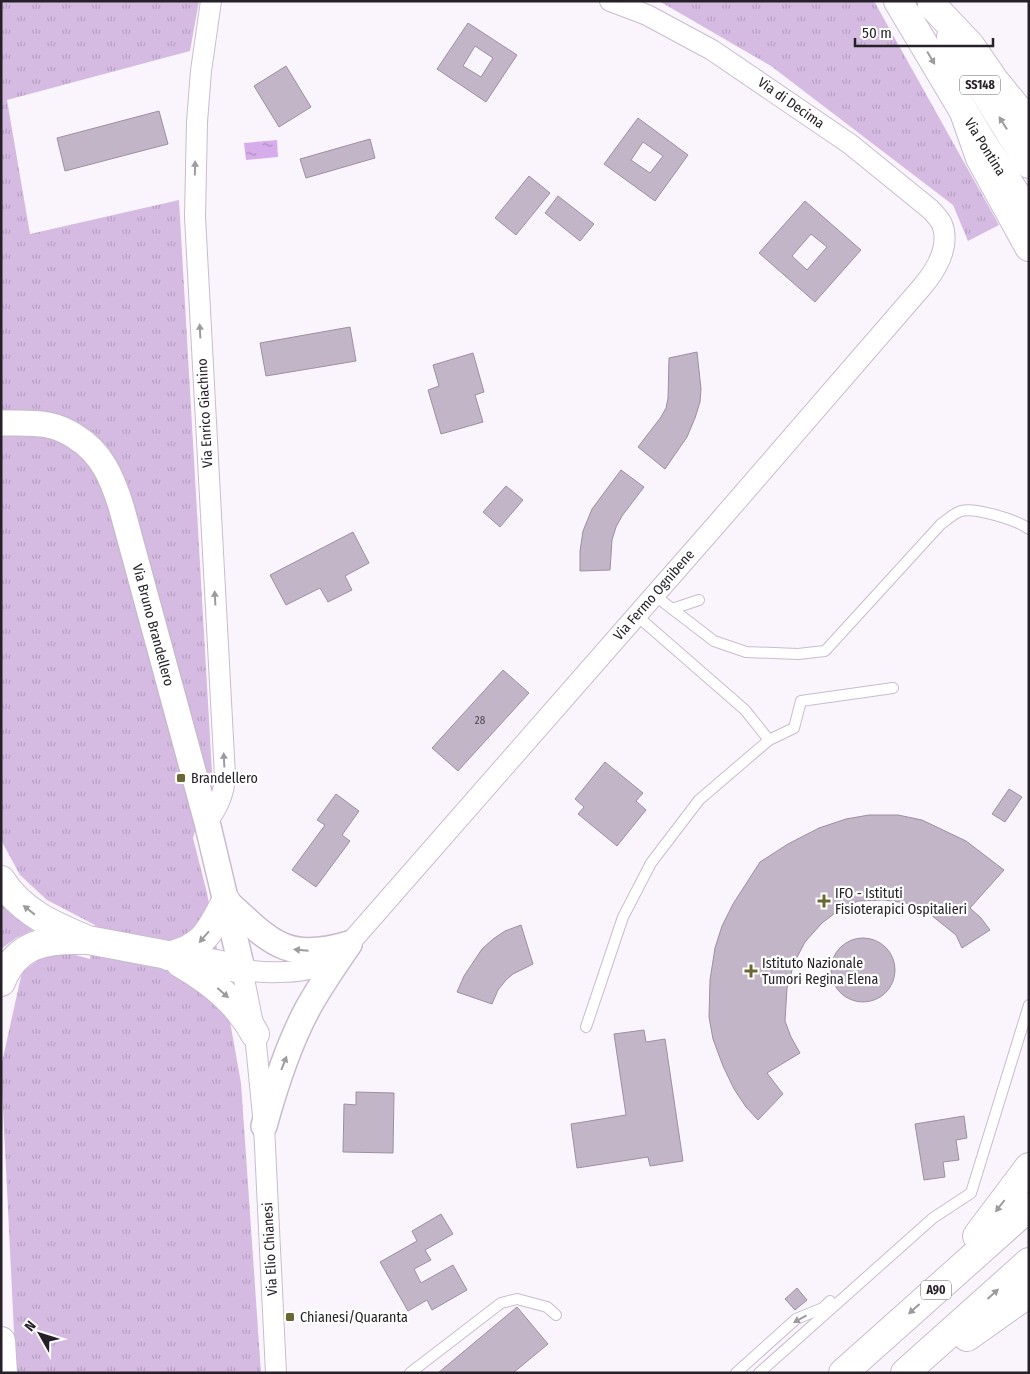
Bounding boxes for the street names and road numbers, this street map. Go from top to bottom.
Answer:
street label: Via di Decima [754,74,828,132]
road number: SS148 [960,76,1000,94]
street label: Via Pontina [961,115,1009,179]
street label: Via Enrico Giachino [194,358,216,468]
street label: Via Fermo Ognibene [610,546,698,644]
street label: Via Bruno Brandellero [129,562,177,688]
street label: Via Elio Chianesi [259,1202,281,1296]
road number: A90 [921,1280,951,1300]

